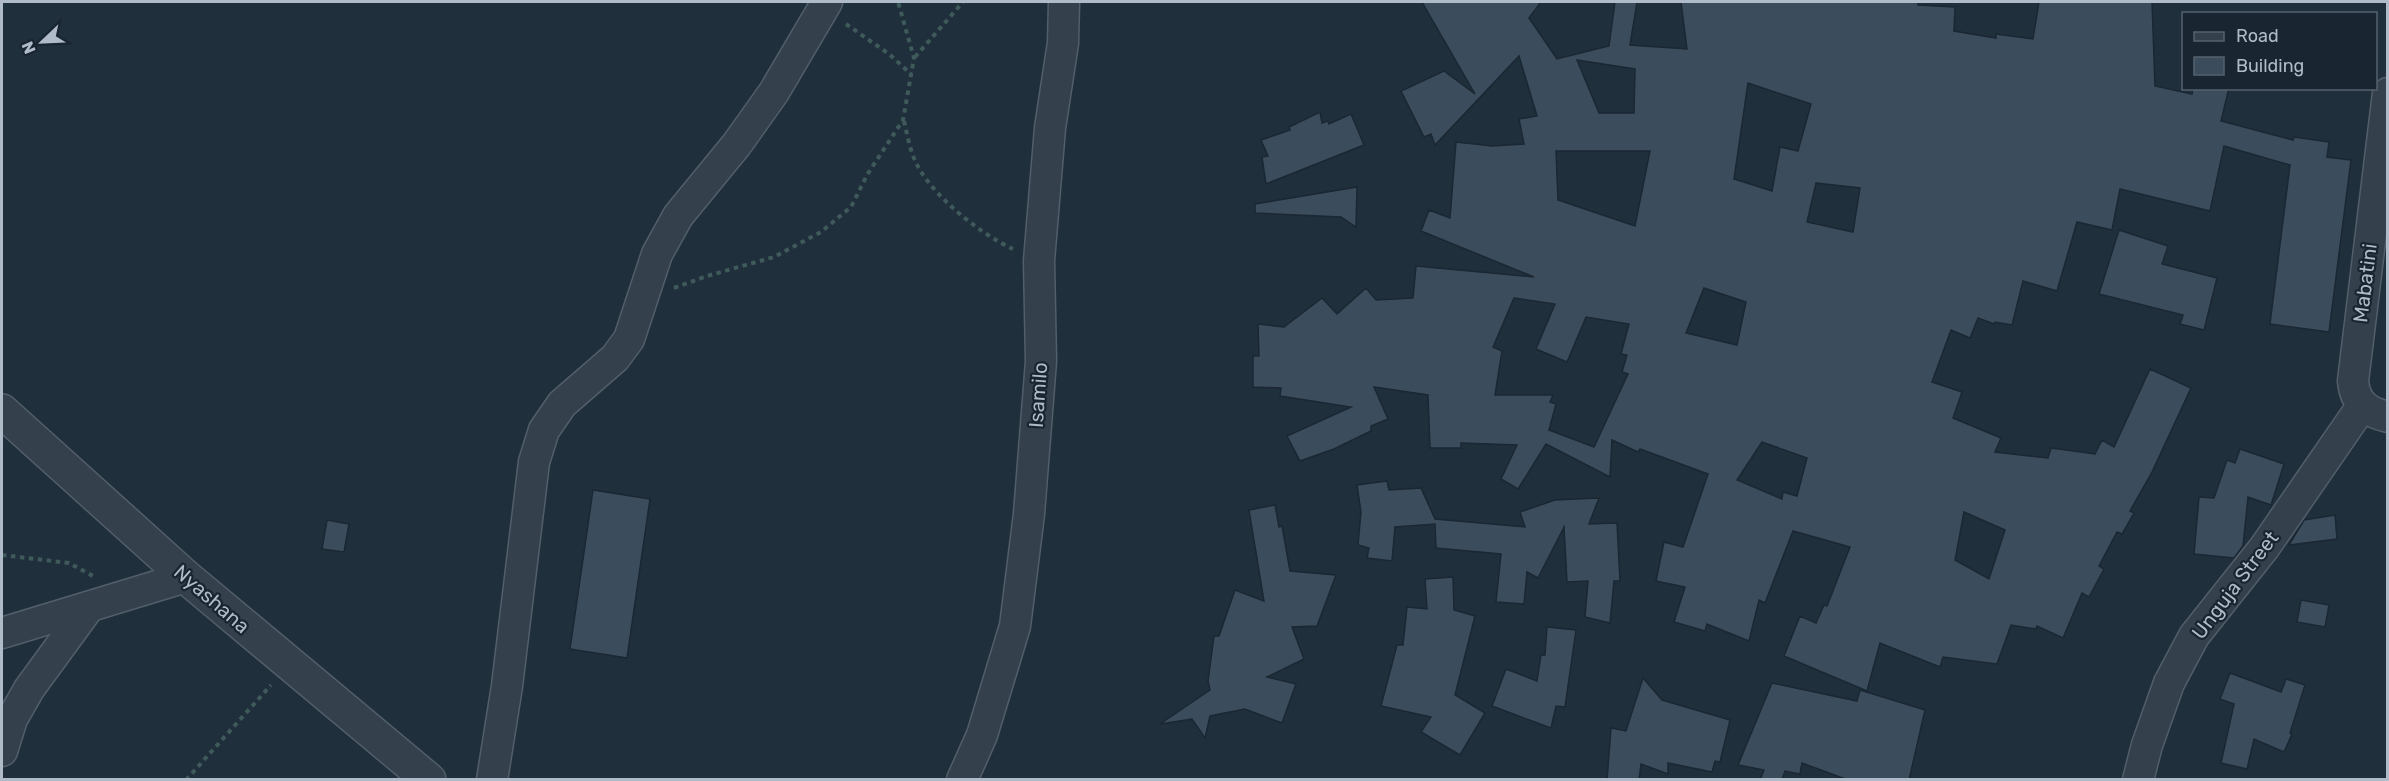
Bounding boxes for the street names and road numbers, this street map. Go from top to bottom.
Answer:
street label: Mabatini [2348,242,2382,324]
street label: Isamilo [1024,361,1052,429]
street label: Unguja Street [2187,526,2284,644]
street label: Nyashana [169,560,255,638]

